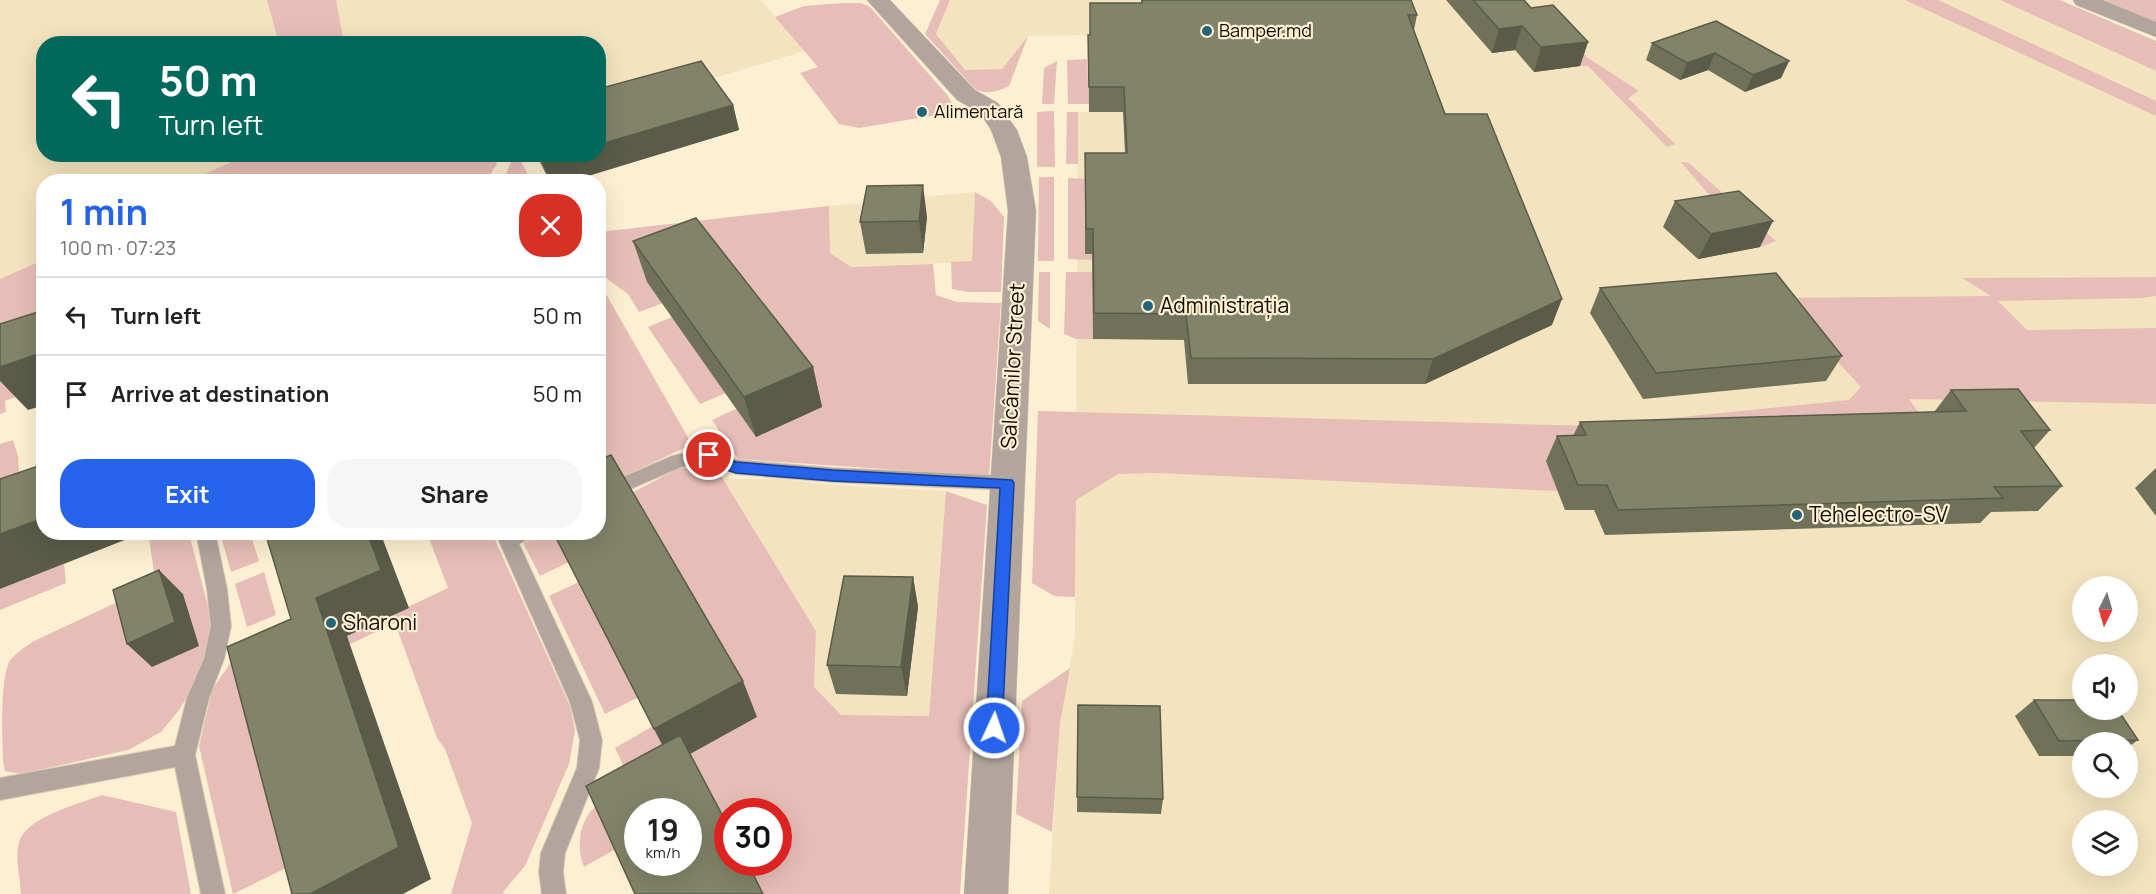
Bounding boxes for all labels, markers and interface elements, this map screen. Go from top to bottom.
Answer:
place label: Bamper.md [1219,18,1312,42]
marker: Bamper.md [1200,24,1214,38]
text: 50 m [159,51,257,109]
icon: left [60,60,138,138]
place label: Alimentară [934,99,1023,123]
marker: Alimentară [915,105,929,119]
text: Turn left [159,106,263,143]
text: 1 min [60,187,148,236]
button: close [519,194,582,257]
text: 100 m · 07:23 [60,234,176,261]
street label: Salcâmilor Street [994,282,1030,450]
place label: Administrația [1160,291,1289,319]
marker: Administrația [1141,299,1155,313]
icon: left [60,300,93,333]
text: Turn left [111,301,201,331]
text: 50 m [533,301,582,331]
icon: arrive [60,378,93,411]
text: Arrive at destination [111,379,329,409]
text: 50 m [533,379,582,409]
pin [683,429,734,480]
icon: arrive [692,438,725,471]
button: Exit [60,459,315,528]
button: Share [327,459,582,528]
place label: Tehelectro-SV [1809,500,1948,528]
marker: Tehelectro-SV [1790,508,1804,522]
north arrow [2072,576,2138,642]
map controls [2072,576,2138,876]
place label: Sharoni [343,608,417,636]
marker: Sharoni [324,616,338,630]
button: sound [2072,654,2138,720]
position arrow [962,696,1026,760]
button: search [2072,732,2138,798]
speed limit sign: 30 [714,798,792,876]
text: 19 [647,809,679,850]
button: layers [2072,810,2138,876]
text: km/h [646,842,680,863]

